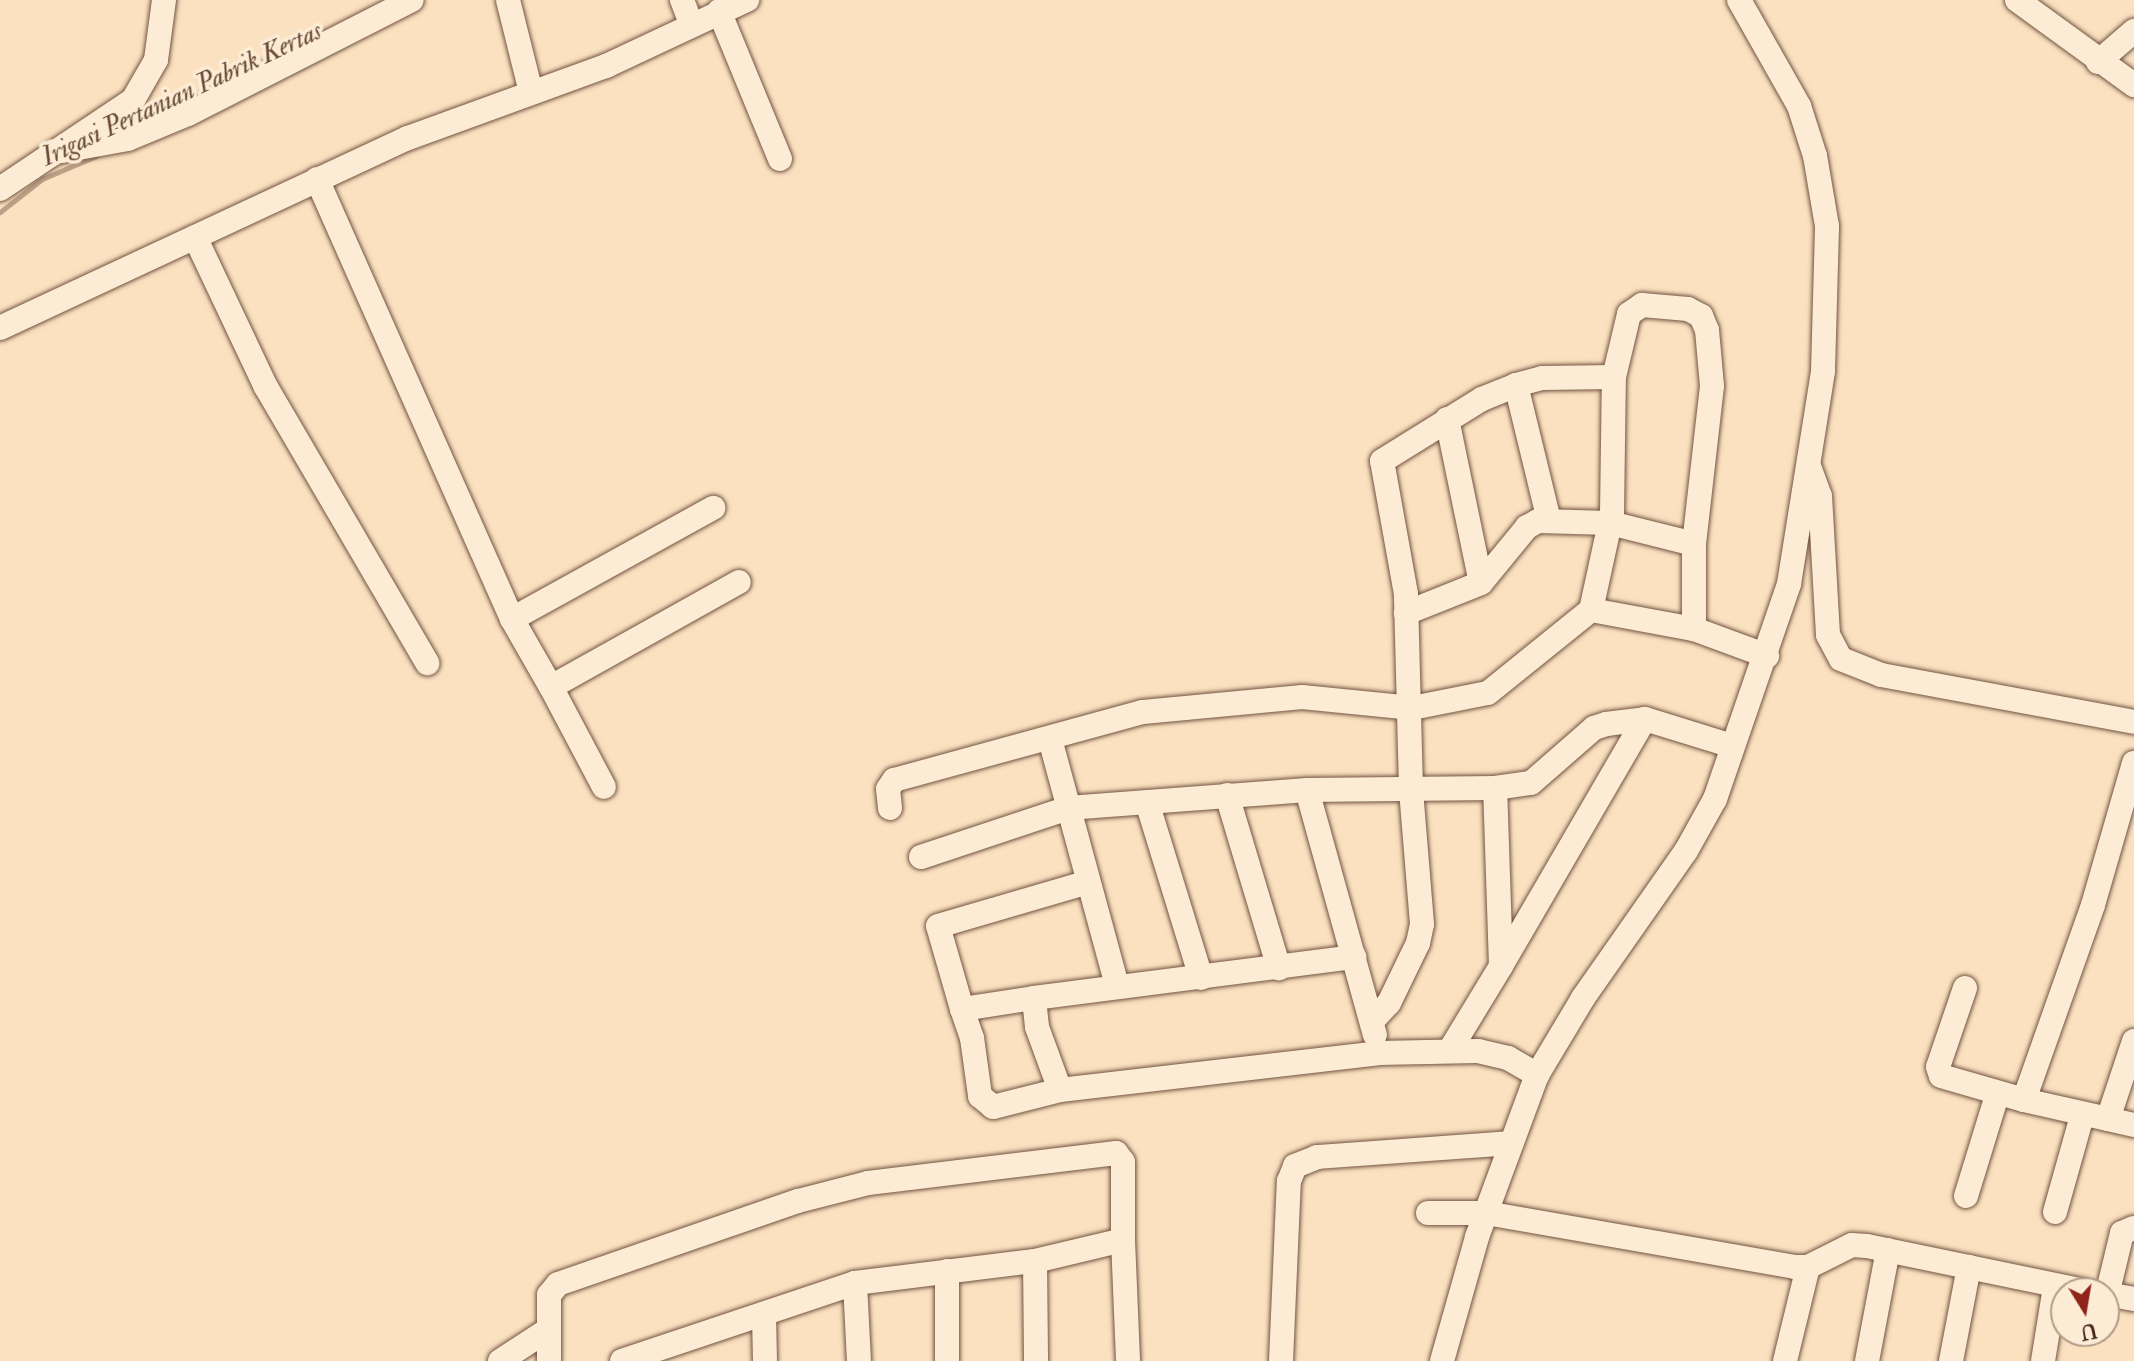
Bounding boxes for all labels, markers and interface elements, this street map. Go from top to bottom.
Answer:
water label: Irigasi Pertanian Pabrik Kertas [37,16,327,174]
north arrow [2050,1277,2120,1347]
text: U [2079,1317,2099,1344]

